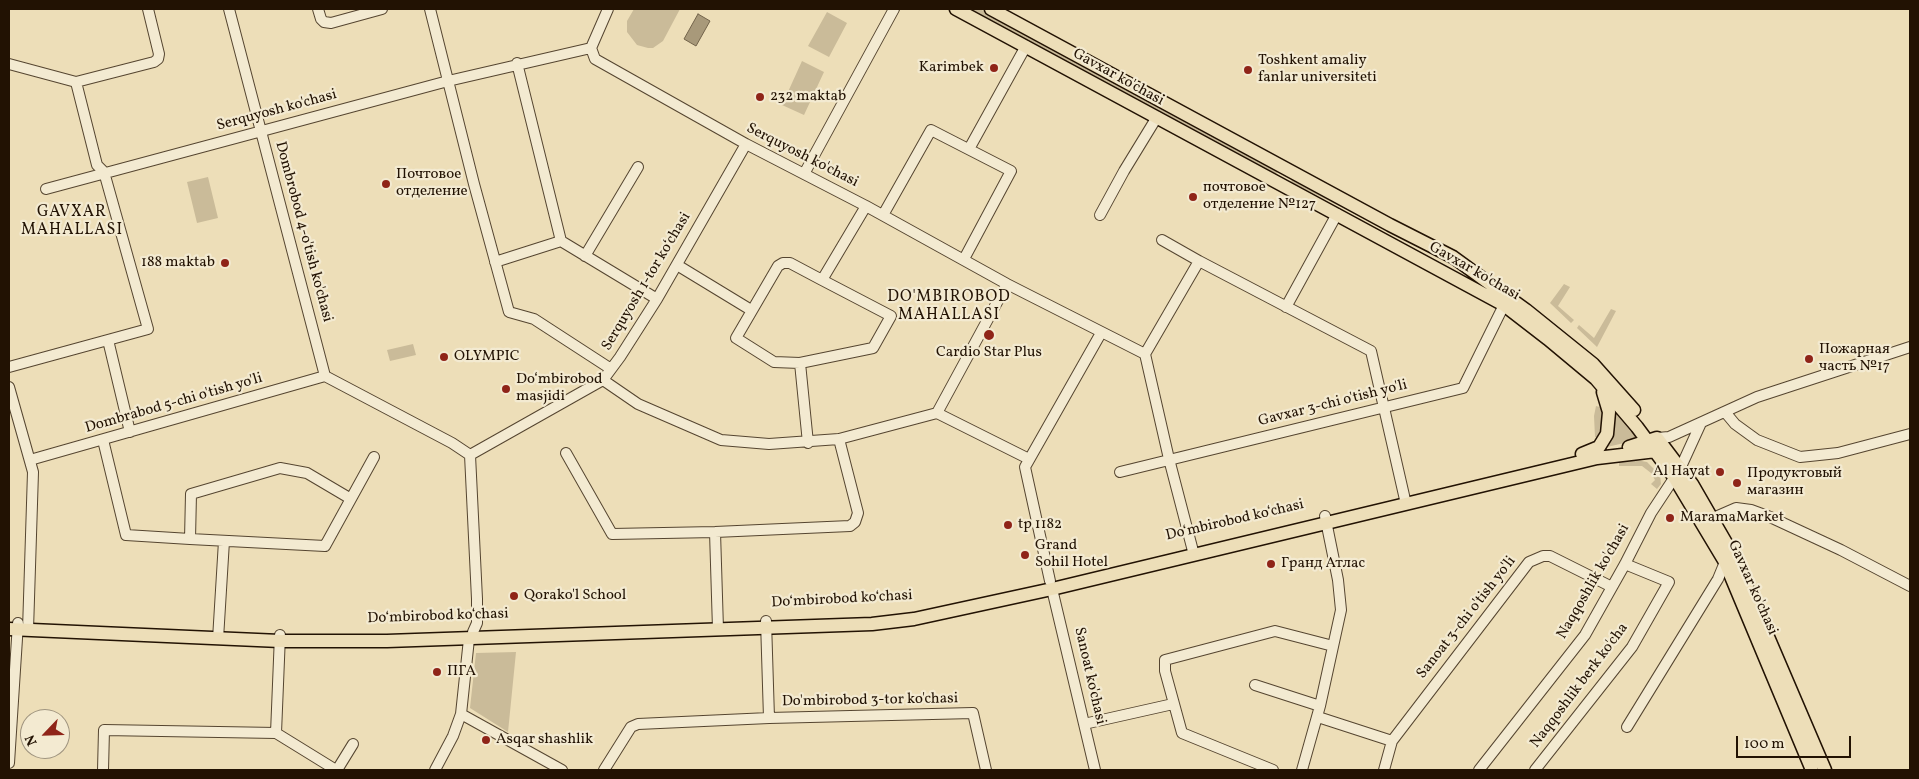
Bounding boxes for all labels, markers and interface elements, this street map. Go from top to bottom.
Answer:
street label: Gavxar ko'chasi [1069,45,1167,111]
place label: Toshkent amaliy fanlar universiteti [1258,52,1377,87]
place label: Karimbek [919,59,984,77]
marker: Karimbek [988,62,1000,74]
marker: Toshkent amaliy fanlar universiteti [1242,64,1254,76]
street label: Serquyosh ko'chasi [215,86,339,136]
place label: 232 maktab [770,88,846,106]
marker: 232 maktab [754,91,766,103]
street label: Serquyosh ko'chasi [743,120,861,192]
street label: Dombrobod 4-o'tish ko'chasi [270,140,336,324]
place label: Почтовое отделение [396,166,468,201]
marker: Почтовое отделение [380,178,392,190]
place label: почтовое отделение №127 [1203,179,1316,214]
marker: почтовое отделение №127 [1187,191,1199,203]
district label: GAVXAR MAHALLASI [20,203,124,241]
street label: Serquyosh 1-tor koʻchasi [599,210,695,354]
street label: Gavxar ko'chasi [1425,239,1523,305]
place label: 188 maktab [141,254,215,272]
marker: 188 maktab [219,257,231,269]
district label: DO'MBIROBOD MAHALLASI [886,288,1012,326]
marker: Cardio Star Plus [982,328,996,342]
place label: Пожарная часть №17 [1819,341,1890,376]
place label: Cardio Star Plus [936,344,1042,362]
place label: OLYMPIC [454,348,520,366]
marker: OLYMPIC [438,351,450,363]
marker: Пожарная часть №17 [1803,353,1815,365]
street label: Dombrabod 5-chi o'tish yo'li [83,370,265,438]
place label: Do‘mbirobod masjidi [516,371,602,406]
street label: Gavxar 3-chi o'tish yo'li [1257,377,1409,431]
marker: Do‘mbirobod masjidi [500,383,512,395]
place label: Al Hayat [1653,463,1710,481]
place label: Продуктовый магазин [1747,465,1842,500]
marker: Al Hayat [1714,466,1726,478]
marker: Продуктовый магазин [1731,477,1743,489]
street label: Doʻmbirobod koʻchasi [1164,496,1306,546]
place label: MaramaMarket [1680,509,1784,527]
marker: MaramaMarket [1664,512,1676,524]
place label: tp 1182 [1018,516,1062,534]
marker: tp 1182 [1002,519,1014,531]
street label: Naqqoshlik ko'chasi [1554,521,1634,643]
place label: Grand Sohil Hotel [1035,537,1108,572]
street label: Gavxar ko'chasi [1723,538,1781,638]
marker: Grand Sohil Hotel [1019,549,1031,561]
street label: Sanoat 3-chi o'tish yo'li [1414,553,1520,683]
place label: Гранд Атлас [1281,555,1365,573]
marker: Гранд Атлас [1265,558,1277,570]
place label: Qorako'l School [524,587,626,605]
street label: Doʻmbirobod koʻchasi [771,587,913,613]
marker: Qorako'l School [508,590,520,602]
street label: Doʻmbirobod koʻchasi [367,606,509,628]
street label: Naqqoshlik berk ko'cha [1527,620,1633,752]
street label: Sanoat ko'chasi [1069,626,1109,726]
place label: ПГА [447,663,476,681]
marker: ПГА [431,666,443,678]
street label: Do'mbirobod 3-tor ko'chasi [782,690,958,712]
north arrow [20,709,70,759]
scale bar [1739,726,1854,758]
text: N [21,731,43,748]
place label: Asqar shashlik [496,731,593,749]
marker: Asqar shashlik [480,734,492,746]
text: 100 m [1744,734,1784,755]

